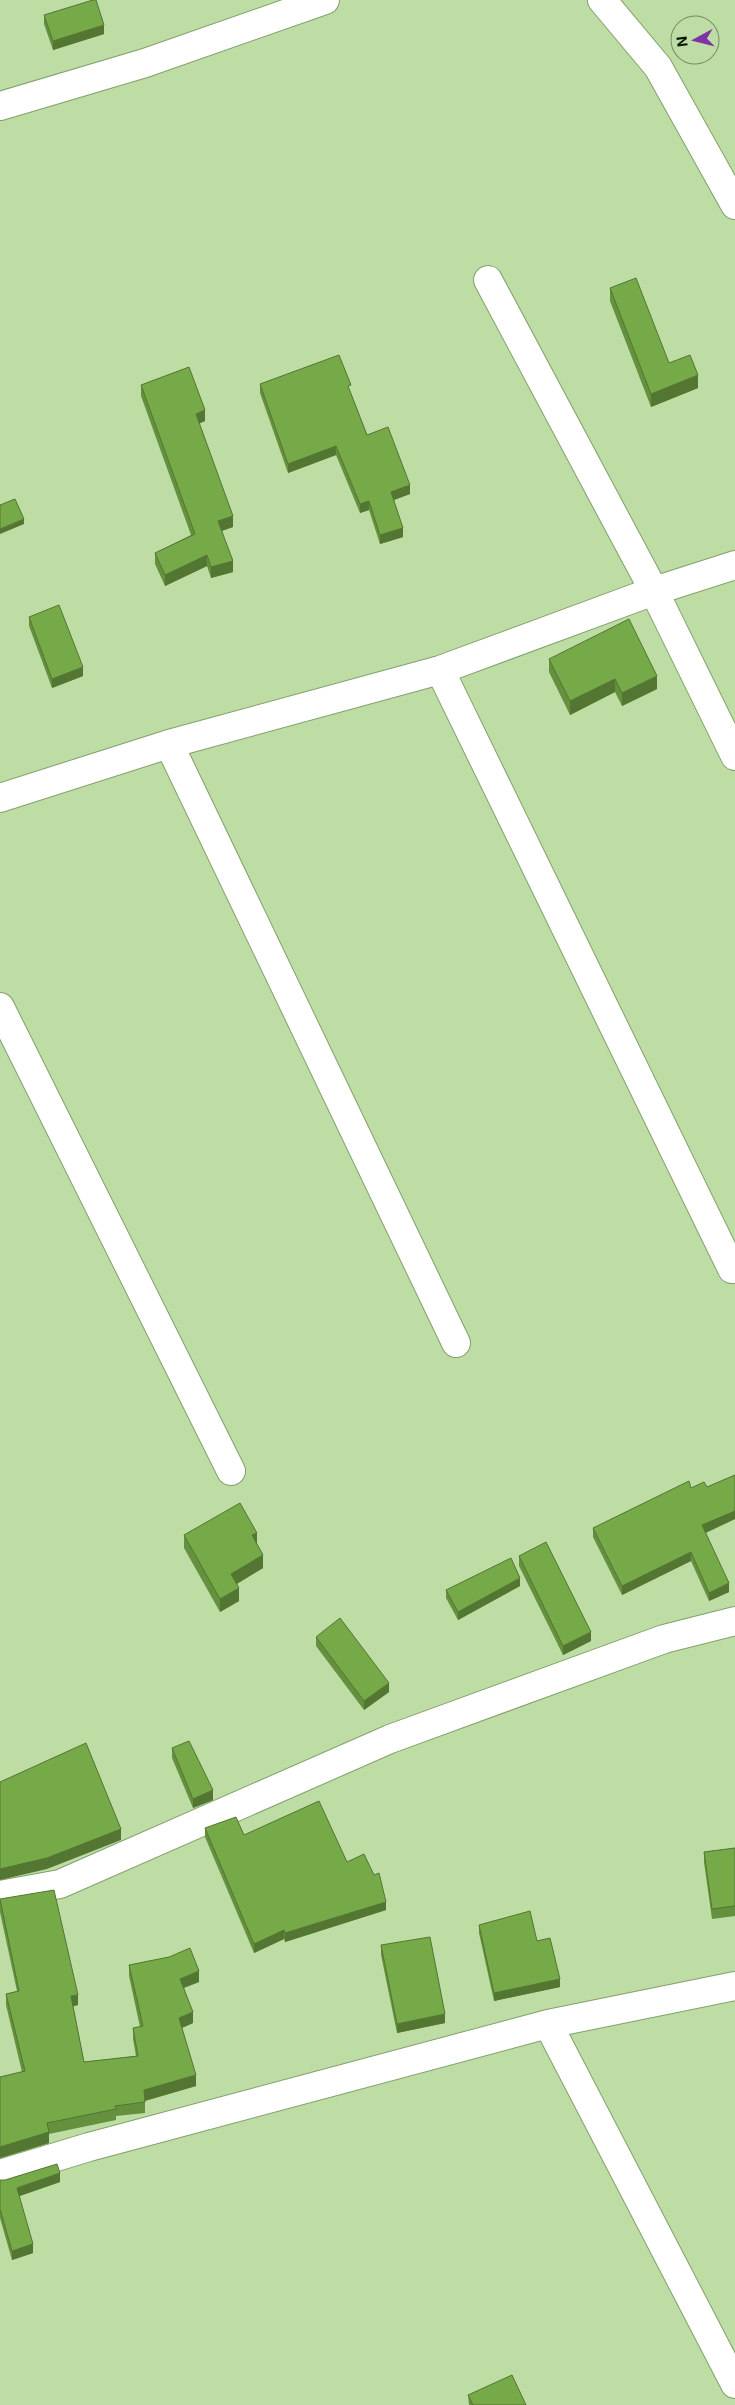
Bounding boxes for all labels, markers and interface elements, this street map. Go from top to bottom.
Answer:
north arrow [670,15,720,65]
text: N [673,35,691,48]

